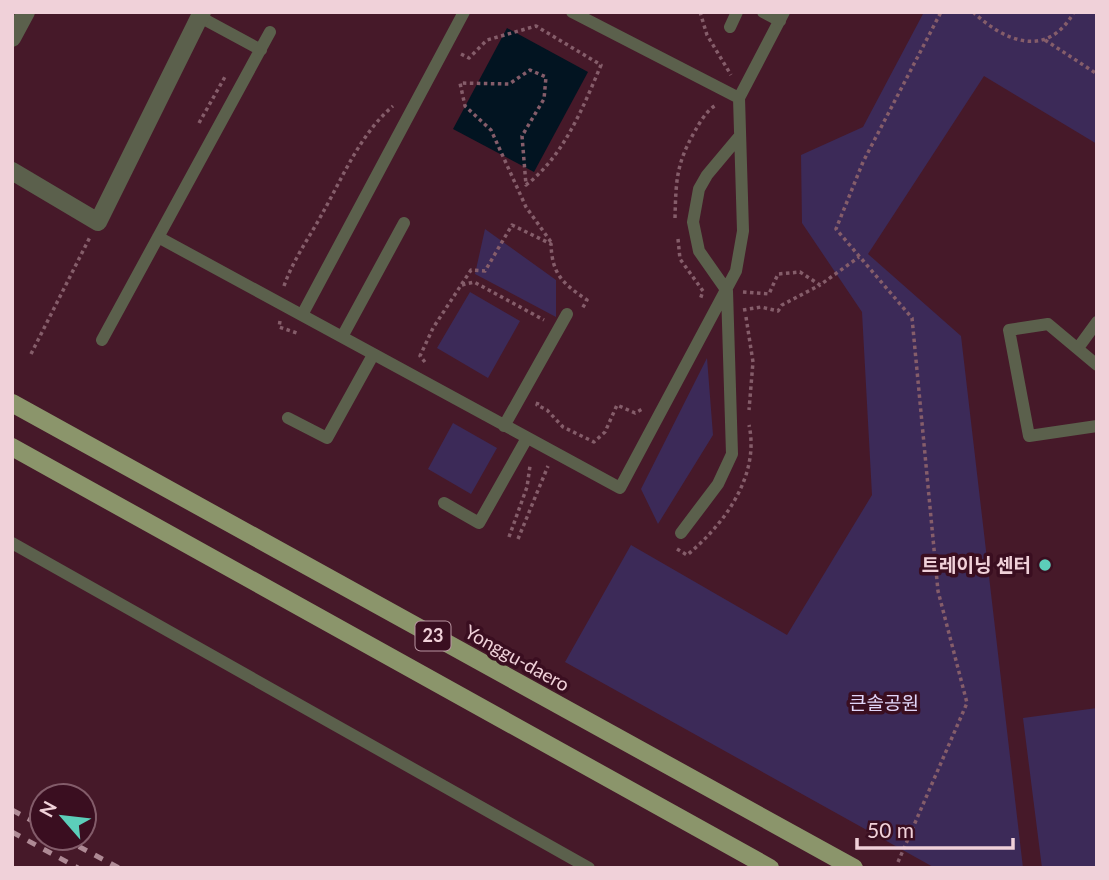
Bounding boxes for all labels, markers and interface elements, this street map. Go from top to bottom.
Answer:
place label: 트레이닝 센터 [922,553,1031,576]
marker: 트레이닝 센터 [1037,557,1053,573]
street label: Yonggu-daero [461,619,574,696]
road number: 23 [416,622,450,650]
park label: 큰솔공원 [849,691,919,714]
north arrow [28,782,98,852]
text: N [34,797,61,821]
scale bar [857,806,1013,850]
text: 50 m [867,817,914,842]

